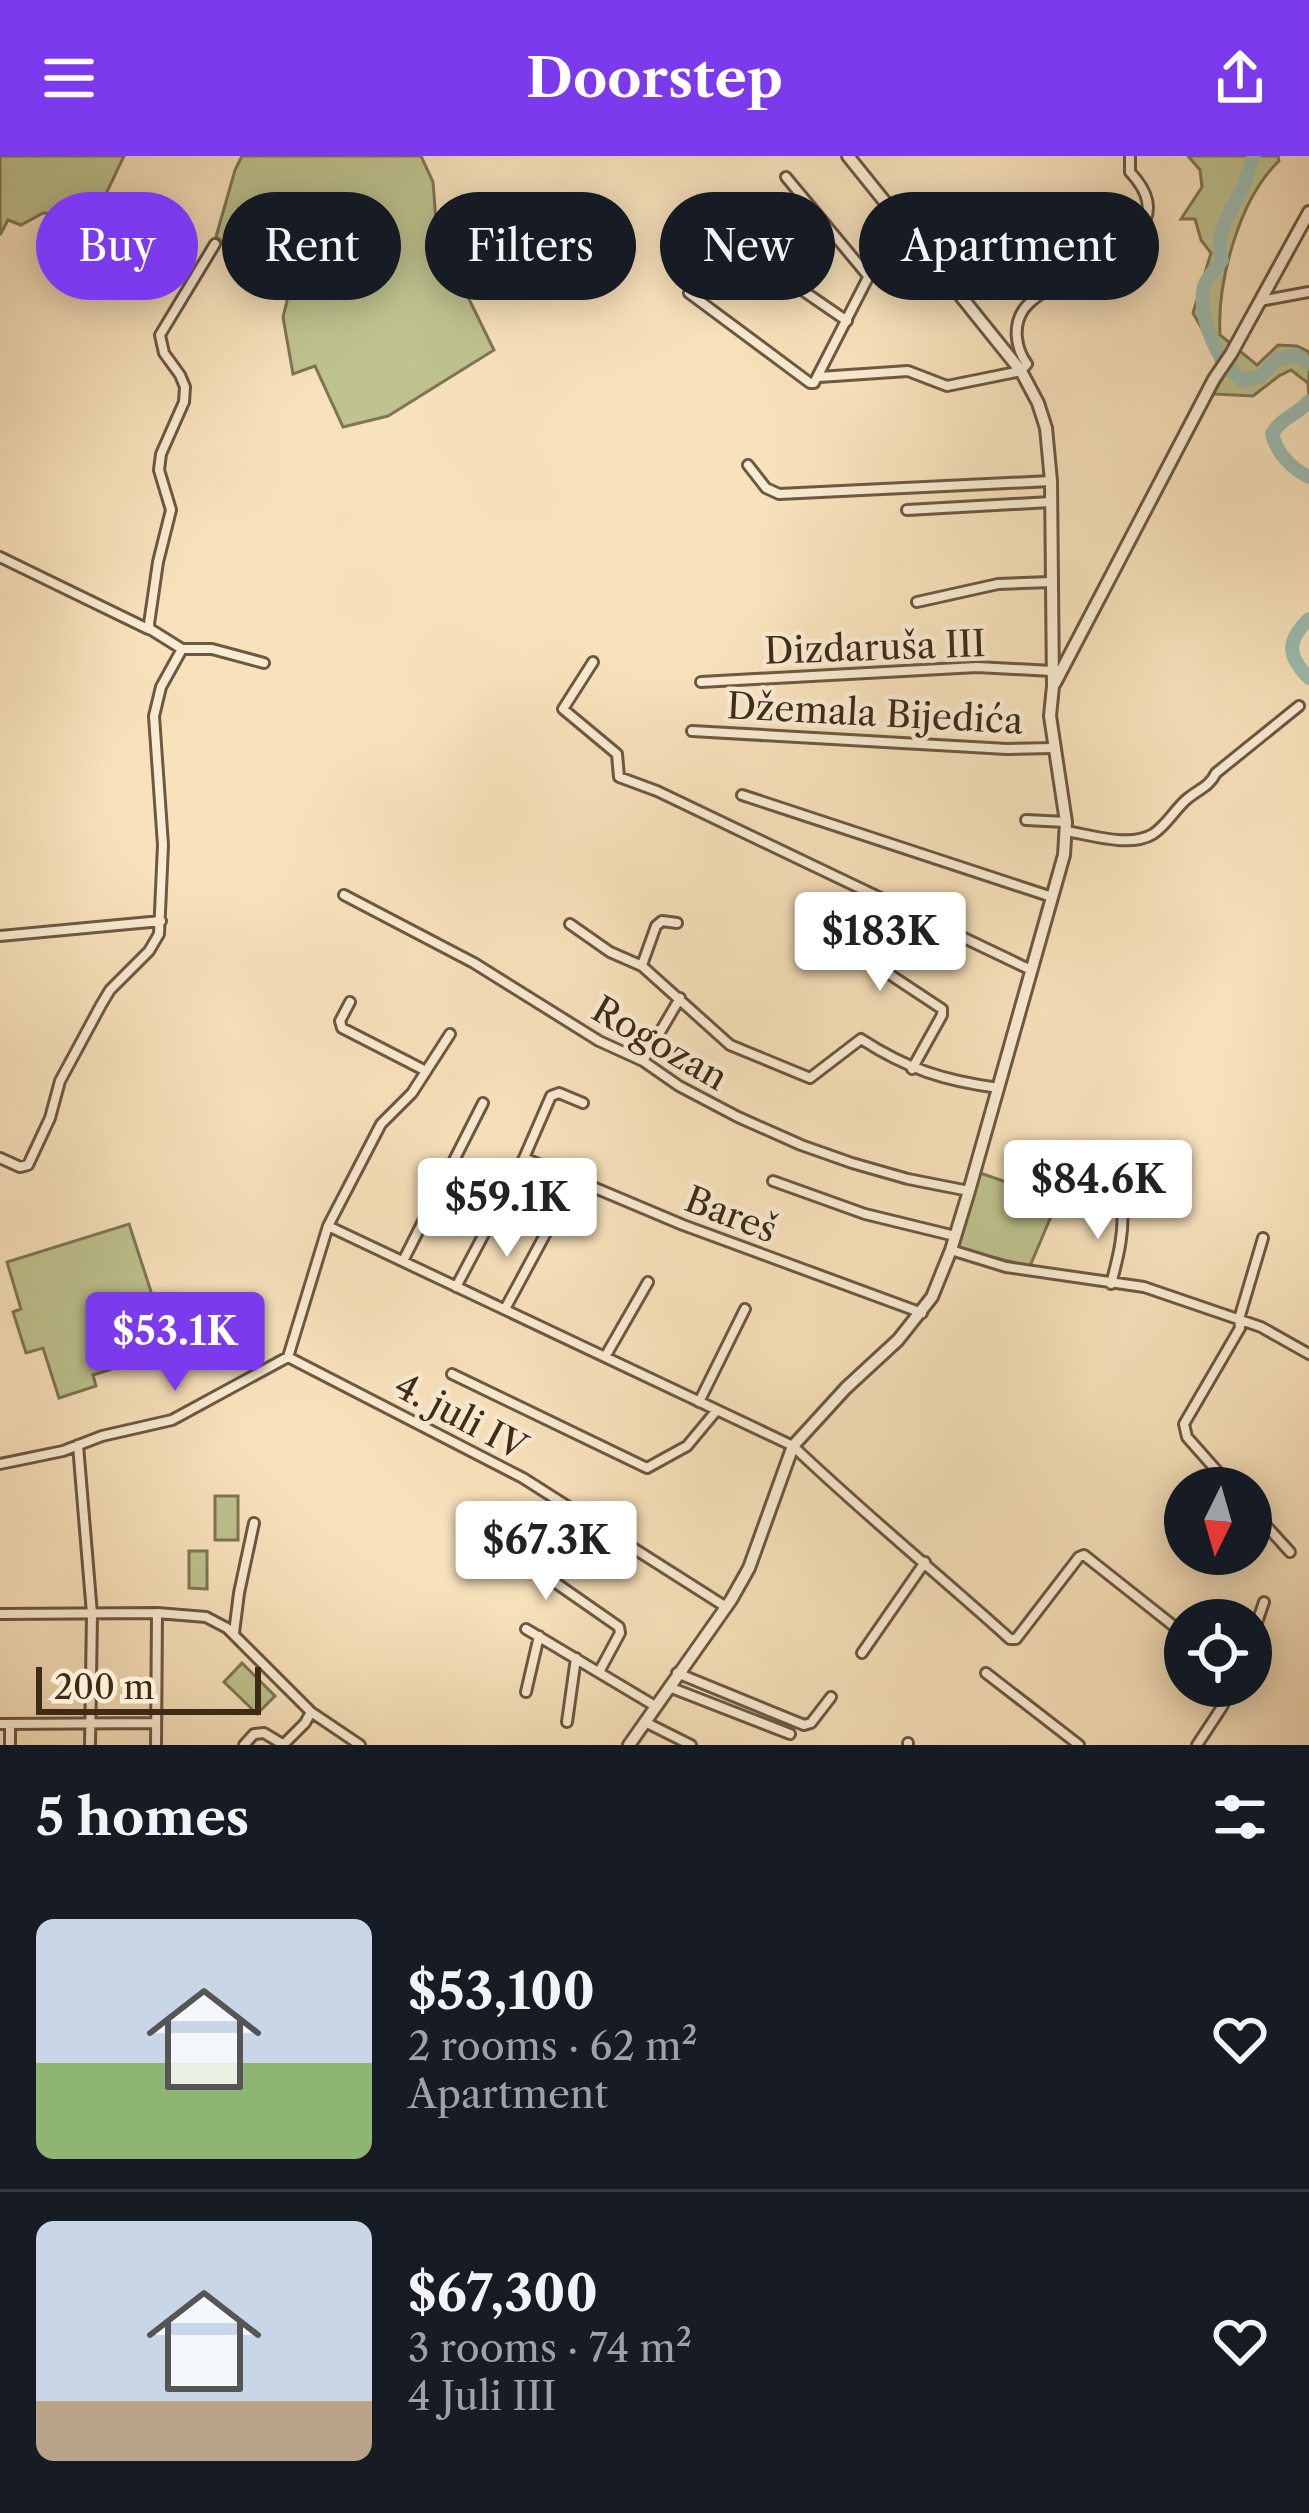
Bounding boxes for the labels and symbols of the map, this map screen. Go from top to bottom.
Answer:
street label: Dizdaruša III [764,621,986,673]
street label: Džemala Bijedića [726,683,1024,743]
pin: $183K [796,892,964,994]
street label: Rogozan [584,987,736,1099]
pin: $84.6K [1000,1140,1196,1242]
pin: $59.1K [409,1158,605,1260]
street label: Bareš [679,1176,783,1252]
pin: $53.1K [77,1292,273,1394]
street label: 4. juli IV [388,1363,535,1469]
north arrow [1164,1467,1272,1575]
pin: $67.3K [448,1501,644,1603]
scale bar [36,1661,261,1714]

